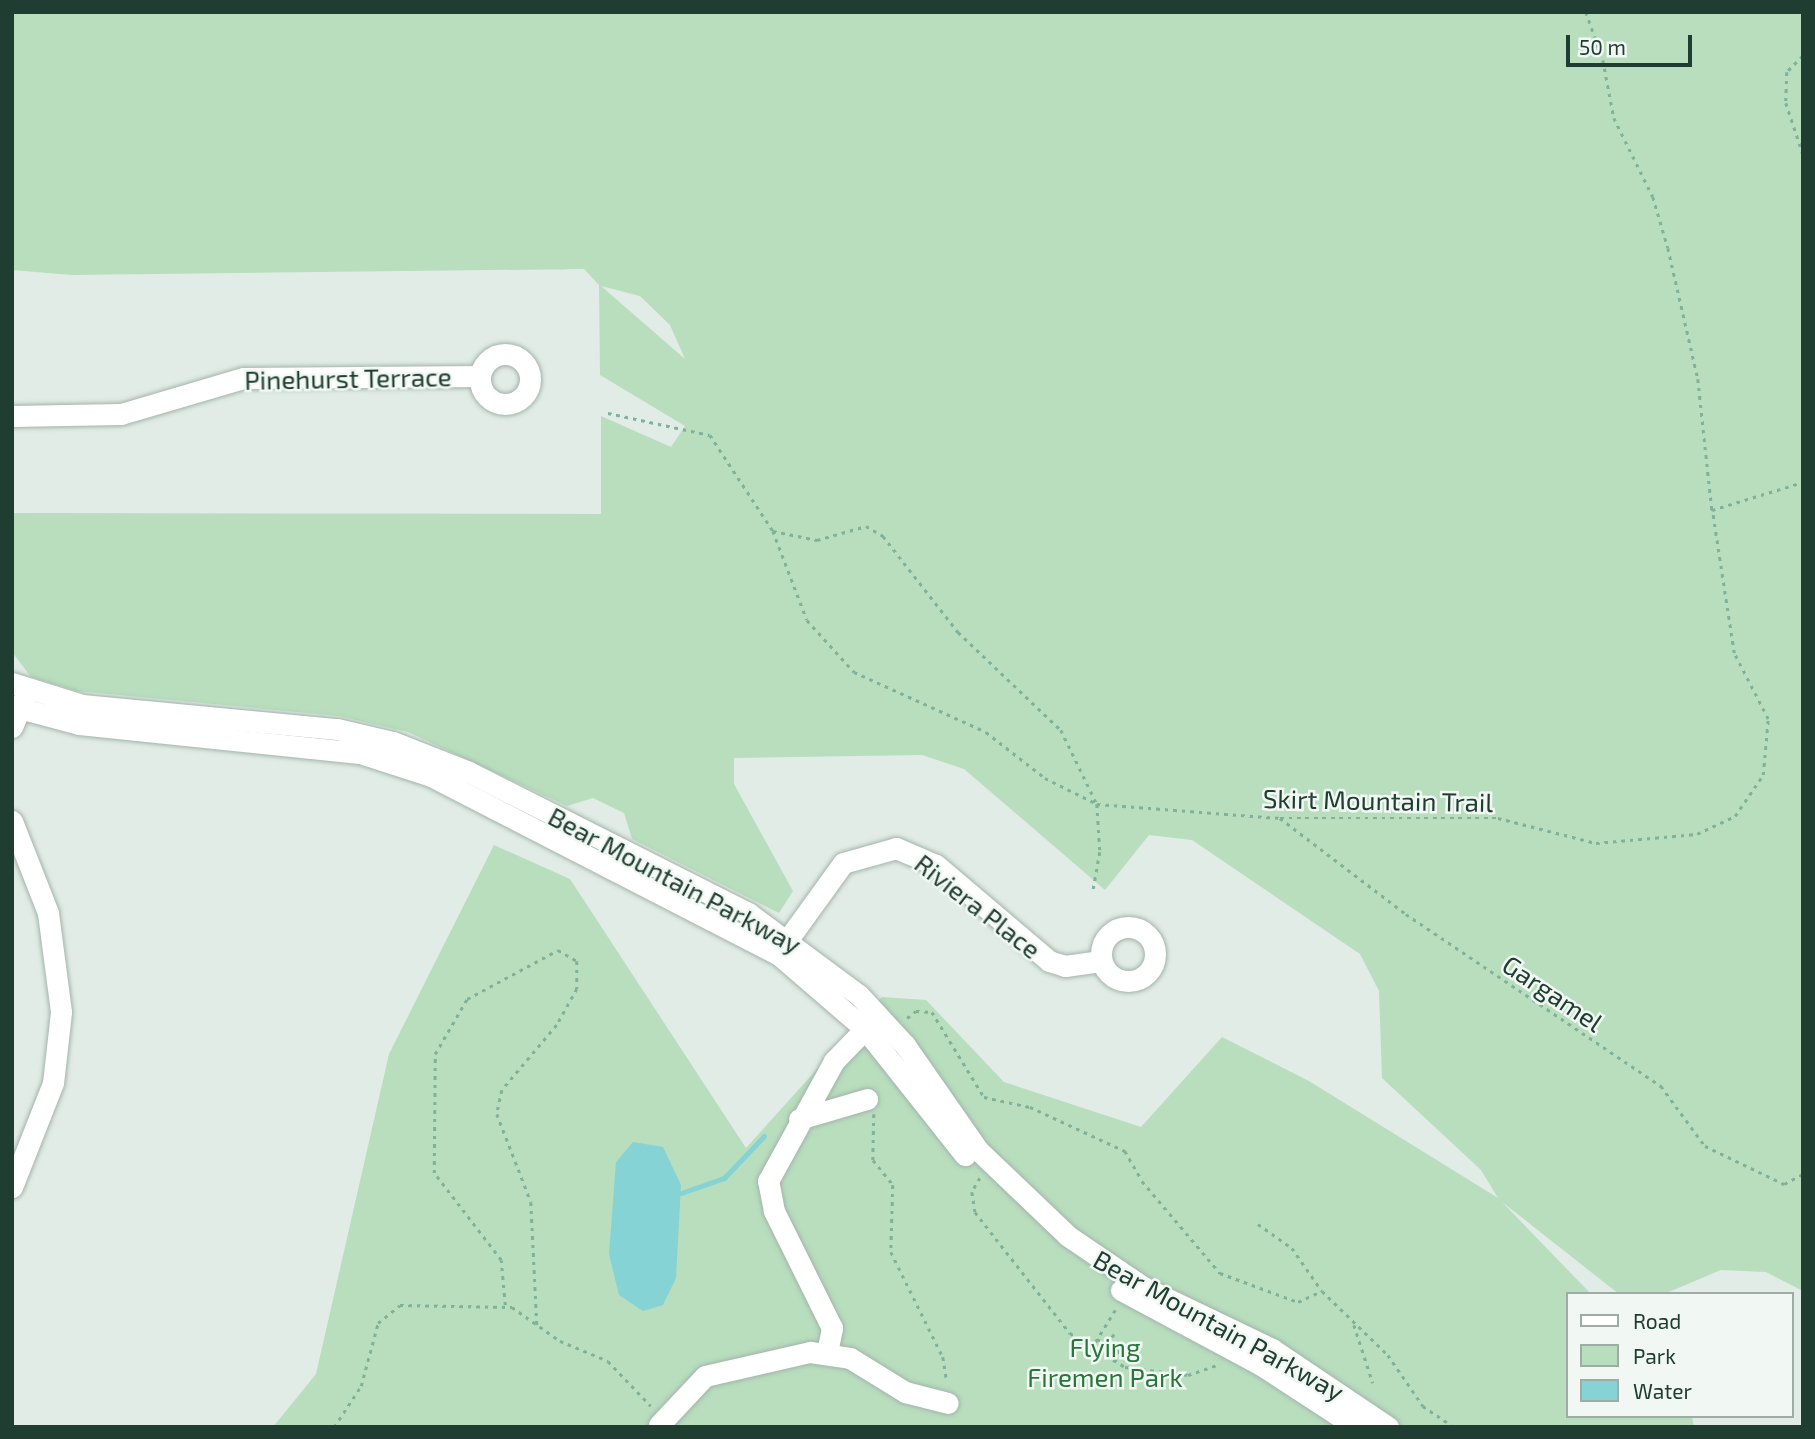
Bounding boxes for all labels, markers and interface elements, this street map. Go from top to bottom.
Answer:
scale bar [1570,21,1696,65]
text: 50 m [1579,34,1626,59]
street label: Pinehurst Terrace [244,361,452,395]
street label: Skirt Mountain Trail [1262,782,1494,818]
street label: Bear Mountain Parkway [543,800,807,960]
street label: Riviera Place [909,847,1047,965]
street label: Gargamel [1497,948,1609,1038]
street label: Bear Mountain Parkway [1088,1243,1350,1407]
legend [1566,1292,1794,1418]
text: Road [1633,1308,1681,1333]
park label: Flying Firemen Park [1027,1331,1183,1392]
text: Park [1633,1343,1676,1368]
text: Water [1633,1378,1692,1403]

